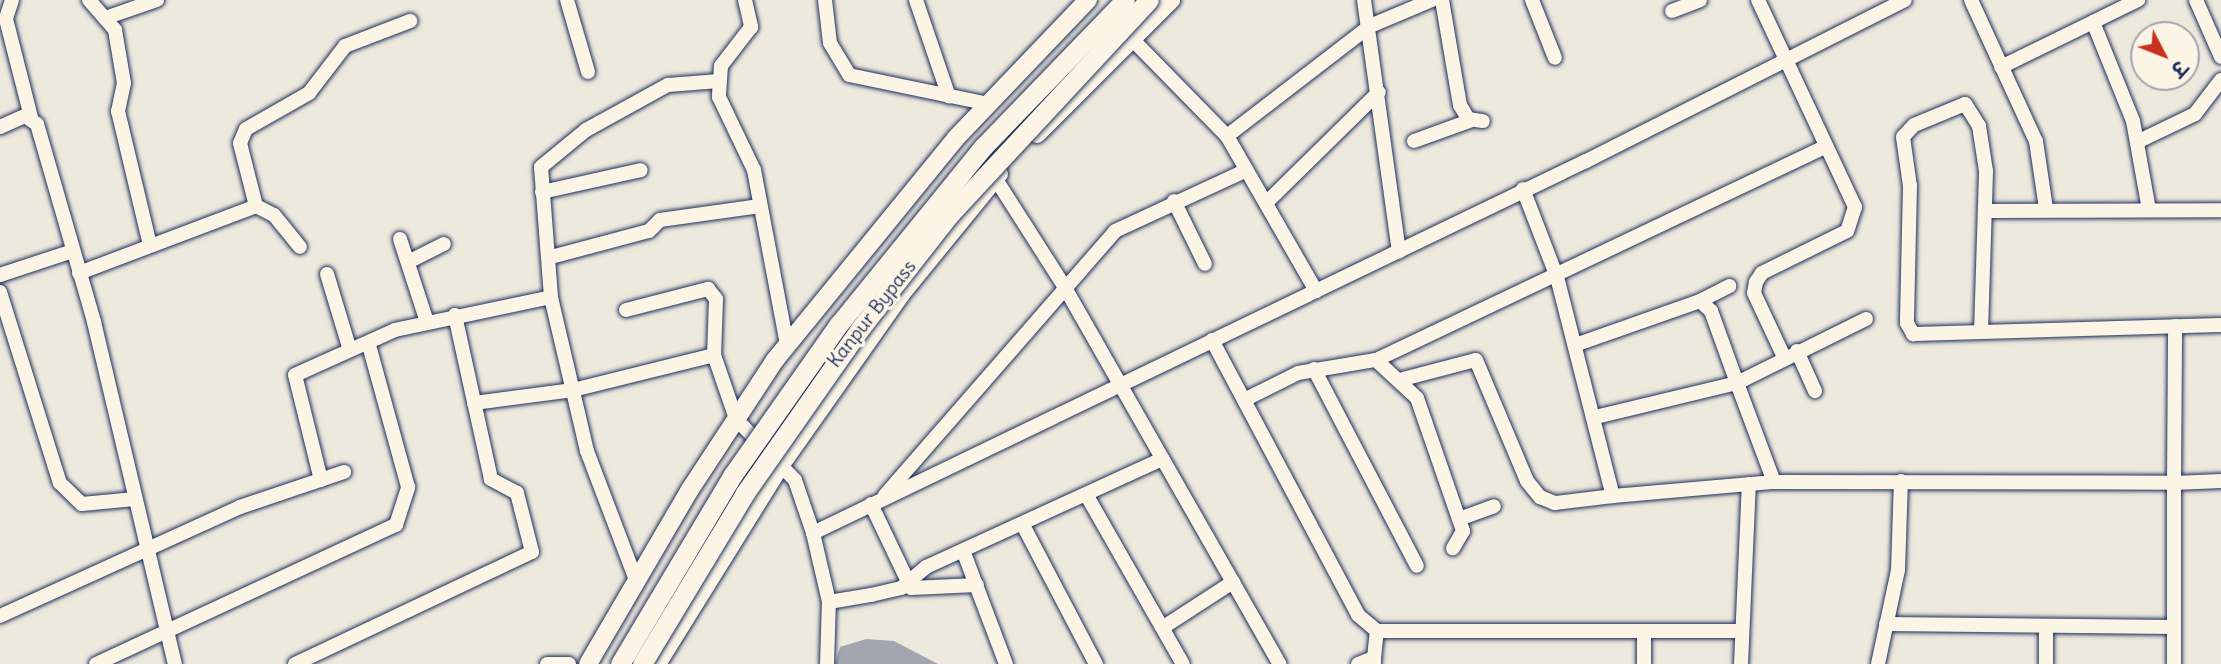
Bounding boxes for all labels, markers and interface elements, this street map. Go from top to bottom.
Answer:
north arrow [2130,21,2200,91]
text: उ [2166,56,2192,81]
street label: Kanpur Bypass [823,256,921,372]

